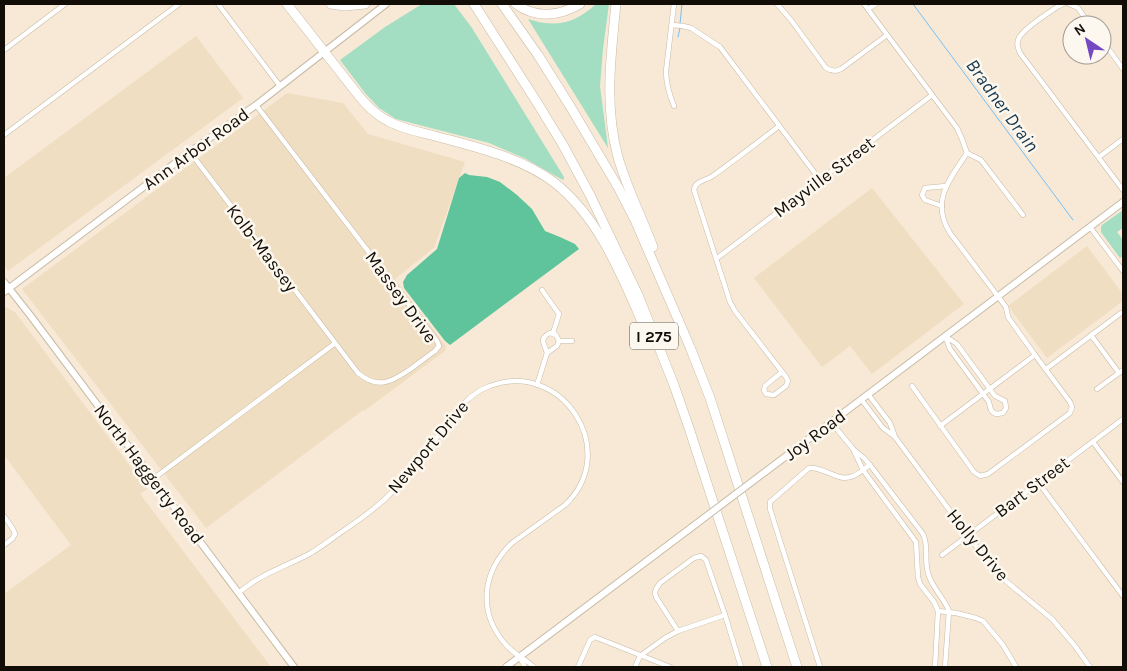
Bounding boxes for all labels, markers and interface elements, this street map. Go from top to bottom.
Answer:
north arrow [1062,15,1112,65]
text: N [1071,20,1089,40]
water label: Bradner Drain [961,55,1043,156]
street label: Ann Arbor Road [139,103,253,195]
street label: Mayville Street [769,132,879,222]
street label: Kolb-Massey [222,200,303,297]
street label: Massey Drive [360,247,442,347]
road number: I 275 [630,322,678,350]
street label: Newport Drive [383,396,473,498]
street label: North Haggerty Road [89,400,209,548]
street label: Joy Road [780,405,850,465]
street label: Bart Street [990,452,1074,522]
street label: Holly Drive [942,504,1014,586]

